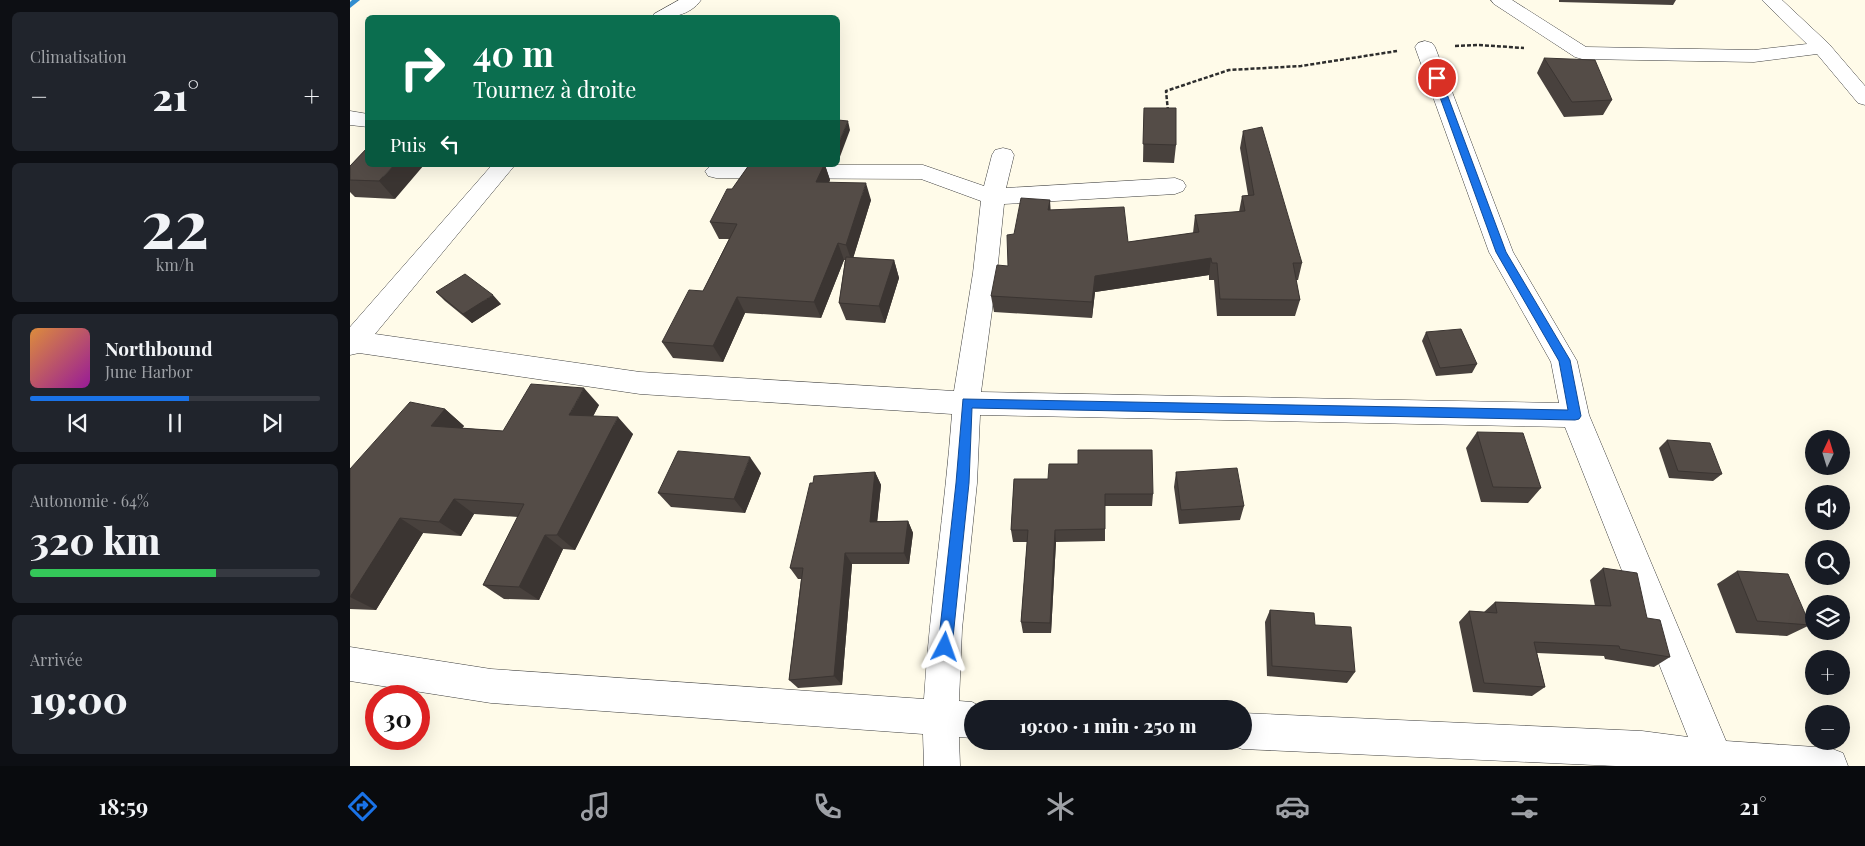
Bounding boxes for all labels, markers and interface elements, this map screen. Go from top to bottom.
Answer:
text: 40 m [473,29,554,76]
icon: right [390,35,455,100]
text: Climatisation [30,46,127,67]
pin [1416,57,1458,99]
icon: arrive [1423,64,1451,92]
text: 21° [153,70,199,121]
text: Tournez à droite [473,74,636,104]
text: − [30,77,48,114]
text: + [304,77,320,114]
icon: left [436,130,464,158]
text: Puis [390,131,426,157]
text: 22 [141,178,209,264]
text: km/h [156,254,194,275]
text: Northbound [105,335,213,361]
text: June Harbor [105,361,193,382]
icon: previous [64,409,92,437]
icon: pause [161,409,189,437]
icon: next [258,409,286,437]
north arrow [1805,430,1850,475]
map controls [1805,430,1850,750]
button: sound [1805,485,1850,530]
text: Autonomie · 64% [30,490,149,511]
text: 320 km [30,514,160,565]
button: search [1805,540,1850,585]
button: layers [1805,595,1850,640]
position arrow [918,620,970,672]
text: Arrivée [30,649,83,670]
button: + [1805,650,1850,695]
text: 19:00 [30,673,128,724]
speed limit sign: 30 [365,685,430,750]
button: − [1805,705,1850,750]
text: 19:00 · 1 min · 250 m [1019,712,1197,738]
icon: directions [345,789,380,824]
icon: music [578,789,613,824]
icon: phone [810,789,845,824]
icon: climate [1043,789,1078,824]
icon: car [1275,789,1310,824]
icon: filters [1507,789,1542,824]
text: 18:59 [99,791,148,821]
text: 21° [1740,791,1766,821]

